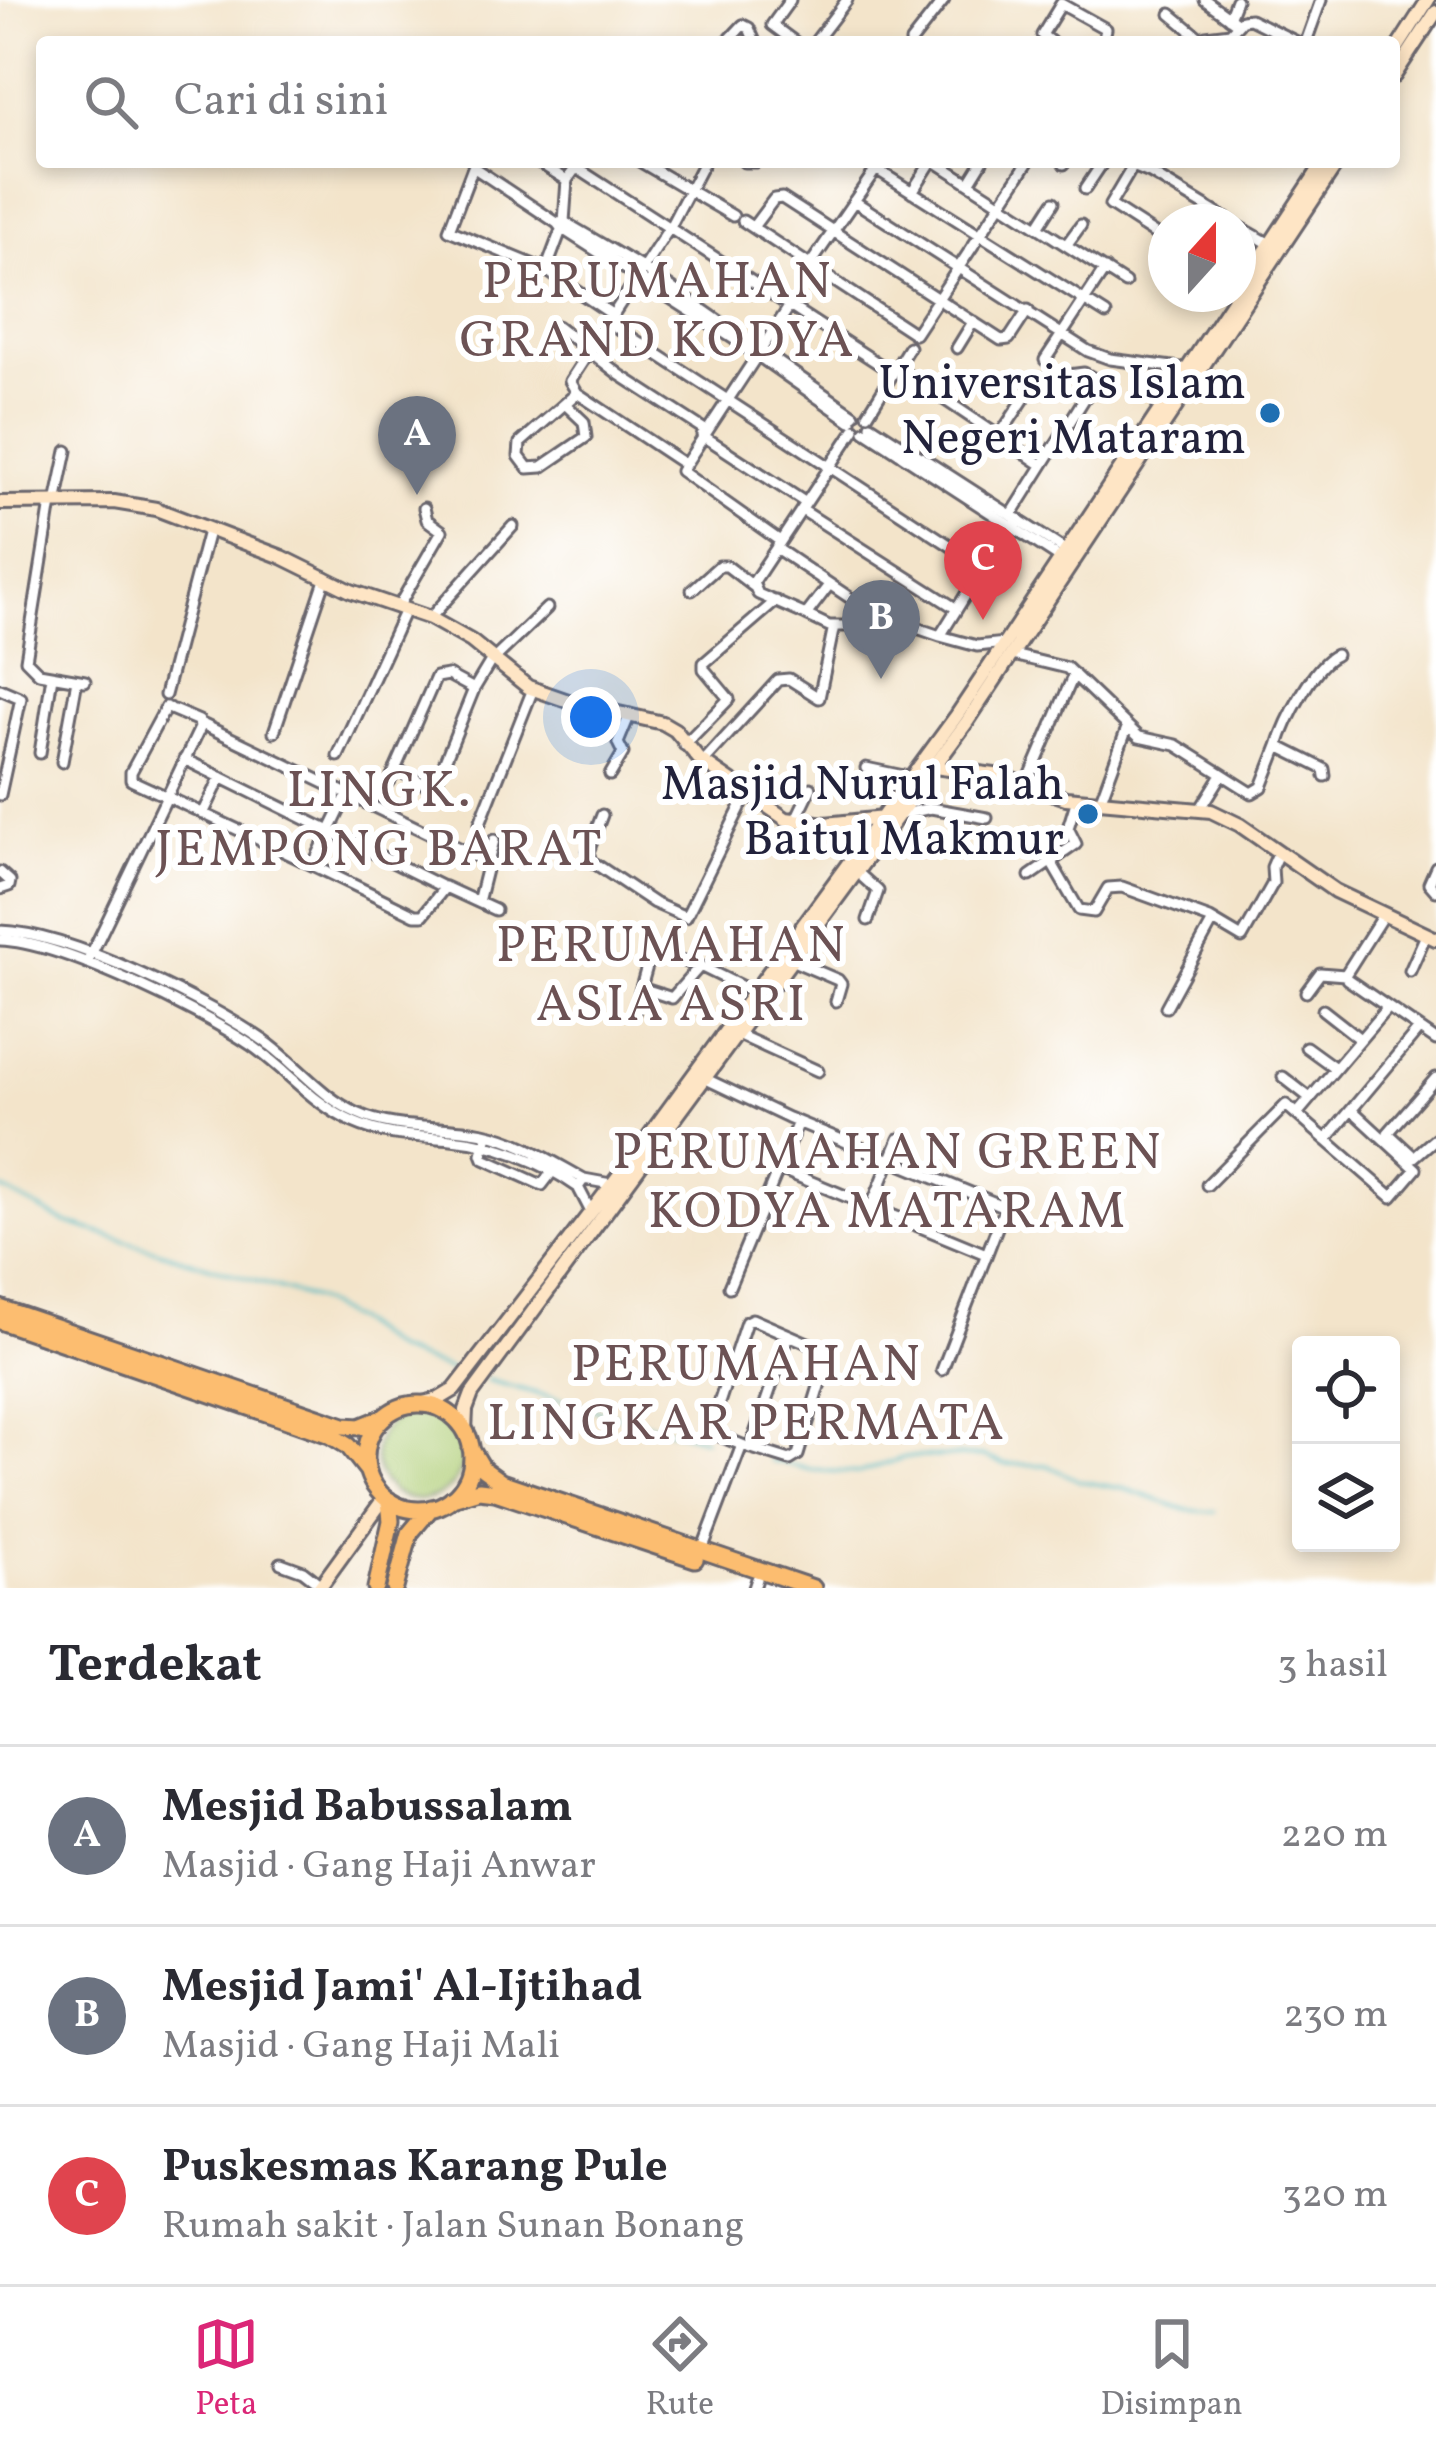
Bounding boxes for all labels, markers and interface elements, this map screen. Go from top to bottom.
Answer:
search box [36,36,1400,168]
icon: search [78,69,144,135]
text: Cari di sini [174,71,388,134]
north arrow [1148,204,1256,312]
district label: PERUMAHAN GRAND KODYA [460,248,856,378]
place label: Universitas Islam Negeri Mataram [879,352,1246,474]
pin: A [378,396,456,495]
marker: Universitas Islam Negeri Mataram [1257,400,1283,426]
pin: C [944,521,1022,620]
pin: B [842,580,920,679]
your location [561,687,621,747]
place label: Masjid Nurul Falah Baitul Makmur [661,753,1064,875]
district label: LINGK. JEMPONG BARAT [155,757,605,887]
marker: Masjid Nurul Falah Baitul Makmur [1075,801,1101,827]
district label: PERUMAHAN ASIA ASRI [496,912,848,1042]
district label: PERUMAHAN GREEN KODYA MATARAM [612,1119,1164,1249]
district label: PERUMAHAN LINGKAR PERMATA [487,1331,1007,1461]
map controls [1292,1336,1400,1552]
button: locate [1292,1336,1400,1444]
button: layers [1292,1444,1400,1552]
text: Terdekat [48,1631,262,1702]
text: 3 hasil [1277,1639,1388,1693]
text: Mesjid Babussalam [162,1777,573,1840]
text: A [73,1809,101,1863]
text: 220 m [1281,1809,1388,1863]
text: Masjid · Gang Haji Anwar [162,1840,596,1894]
text: Mesjid Jami' Al-Ijtihad [162,1957,642,2020]
text: B [74,1989,100,2043]
text: 230 m [1283,1989,1388,2043]
text: Masjid · Gang Haji Mali [162,2020,560,2074]
text: Puskesmas Karang Pule [162,2137,668,2200]
text: C [74,2169,100,2223]
text: 320 m [1282,2169,1388,2223]
text: Rumah sakit · Jalan Sunan Bonang [162,2200,744,2254]
tab: Peta [193,2311,259,2429]
tab: Rute [646,2311,714,2429]
tab: Disimpan [1100,2311,1243,2429]

